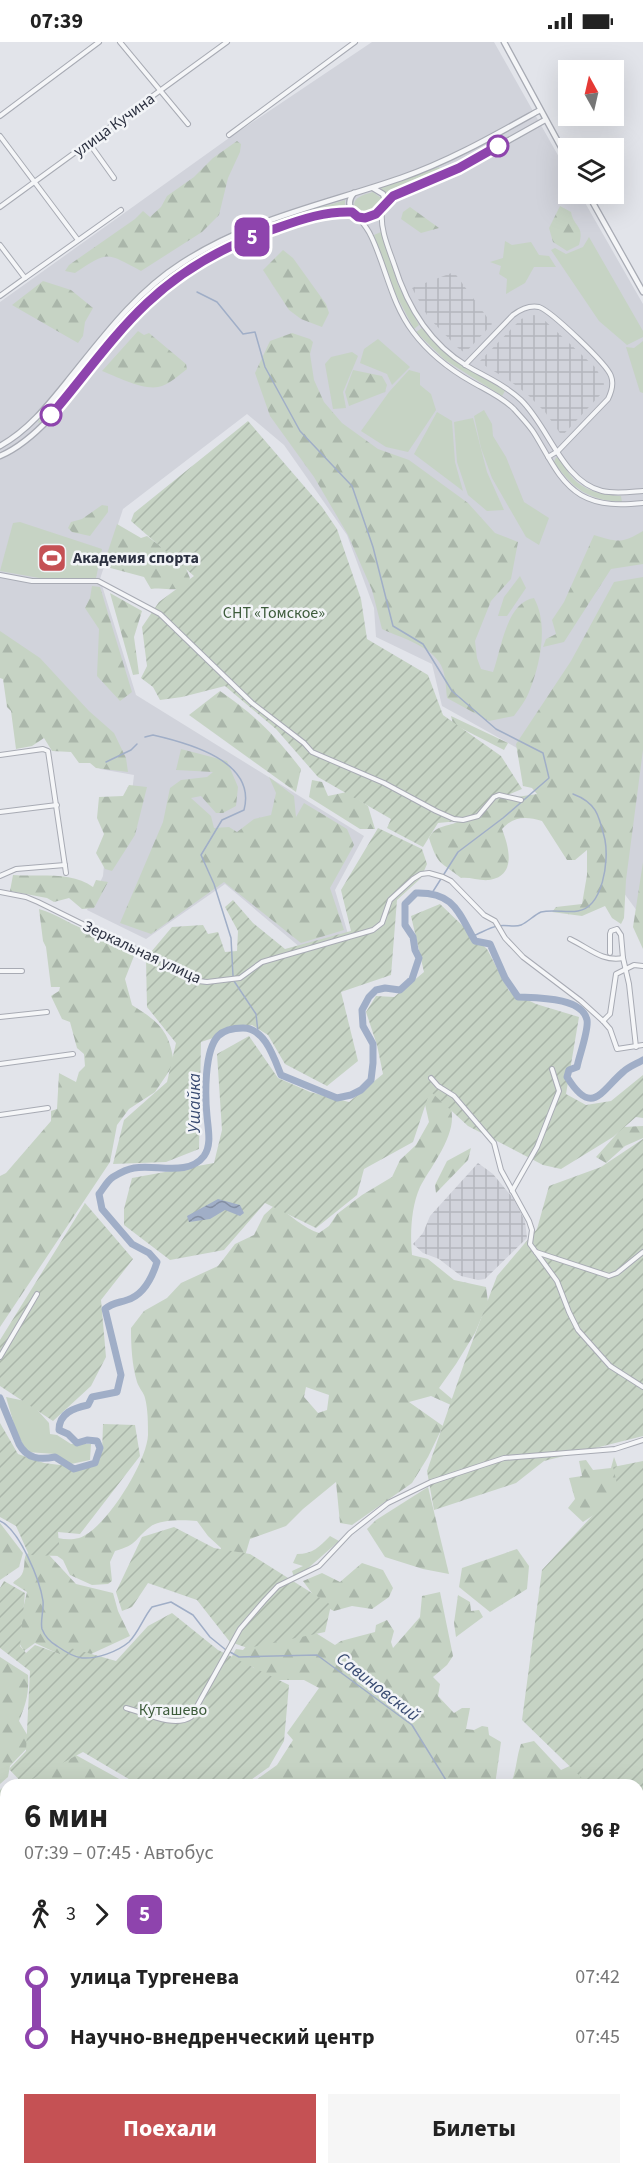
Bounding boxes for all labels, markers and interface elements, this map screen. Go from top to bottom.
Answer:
text: 07:39 [30,5,83,37]
north arrow [558,60,624,126]
map controls [558,60,624,204]
street label: улица Кучина [69,88,159,162]
unlabelled marker [487,135,509,157]
button: layers [558,138,624,204]
line badge: 5 [232,218,272,256]
text: 5 [246,222,258,252]
unlabelled marker [40,404,62,426]
sports icon: Академия спорта [36,542,68,574]
place label: Академия спорта [72,547,199,569]
park label: СНТ «Томское» [223,602,325,624]
street label: Зеркальная улица [79,915,205,989]
water label: Ушайка [182,1073,207,1133]
water label: Савиновский [331,1646,425,1728]
park label: Куташево [139,1699,207,1721]
text: 6 мин [24,1793,108,1840]
text: 96 ₽ [581,1814,620,1846]
text: 07:39 – 07:45 · Автобус [24,1839,214,1867]
icon: walk [24,1898,57,1931]
icon: forward [85,1898,118,1931]
text: 5 [139,1899,150,1929]
text: 3 [66,1900,76,1928]
text: улица Тургенева [70,1961,239,1993]
text: 07:42 [575,1963,620,1991]
text: Научно-внедренческий центр [70,2021,375,2053]
text: 07:45 [575,2023,620,2051]
button: Поехали [24,2094,316,2163]
button: Билеты [328,2094,620,2163]

